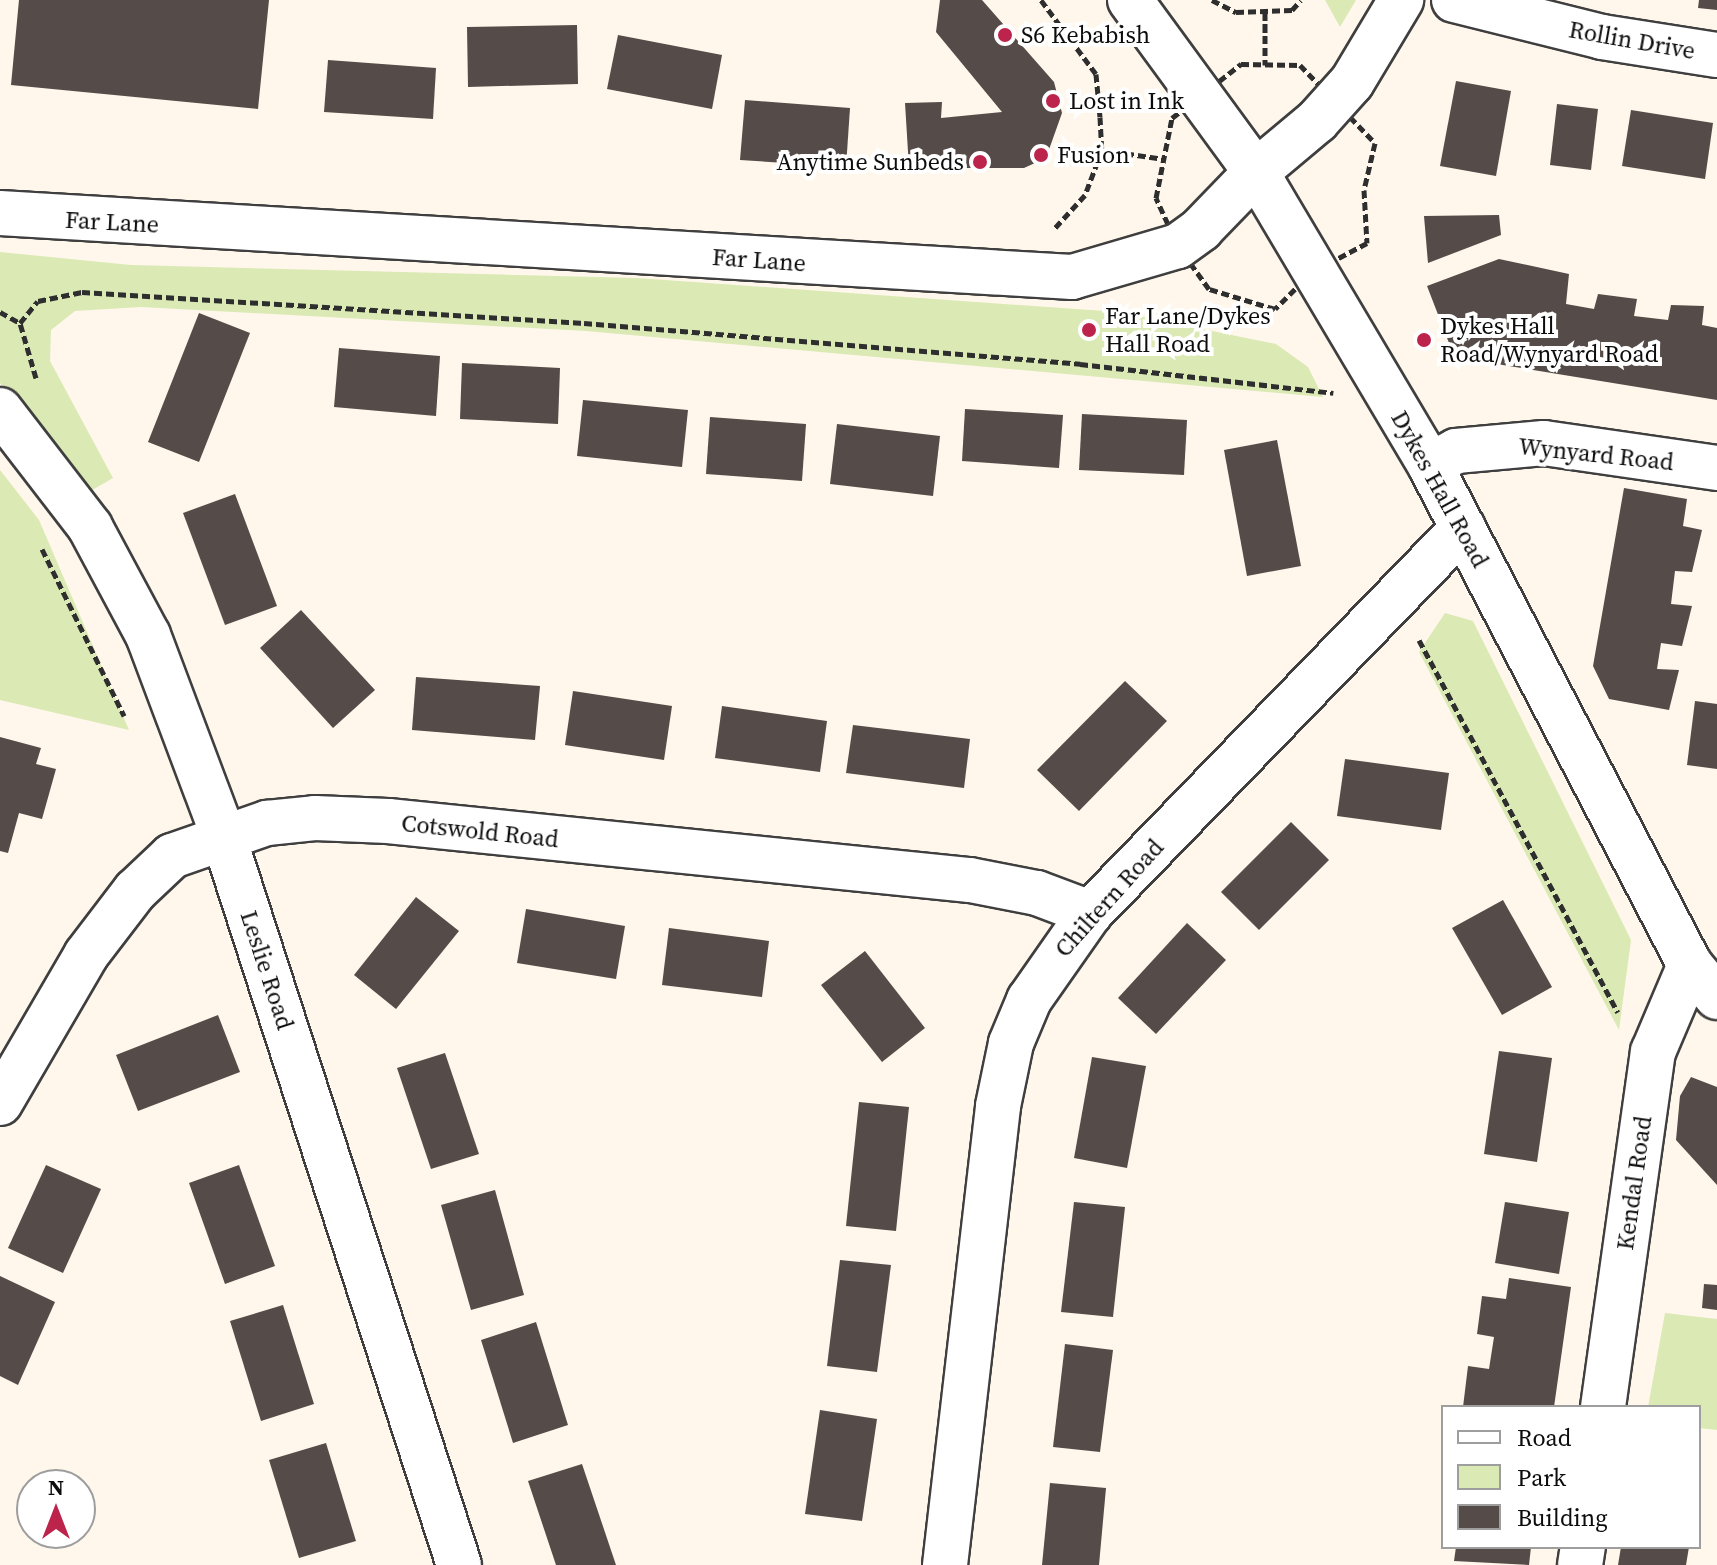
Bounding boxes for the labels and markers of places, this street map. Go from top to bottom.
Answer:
place label: S6 Kebabish [1021,21,1150,49]
marker: S6 Kebabish [996,26,1014,44]
place label: Lost in Ink [1069,87,1184,115]
marker: Lost in Ink [1044,92,1062,110]
place label: Fusion [1057,141,1130,169]
marker: Fusion [1032,146,1050,164]
place label: Anytime Sunbeds [777,148,964,176]
marker: Anytime Sunbeds [971,153,989,171]
place label: Far Lane/Dykes Hall Road [1105,302,1271,358]
place label: Dykes Hall Road/Wynyard Road [1440,312,1658,368]
marker: Far Lane/Dykes Hall Road [1080,321,1098,339]
marker: Dykes Hall Road/Wynyard Road [1415,331,1433,349]

